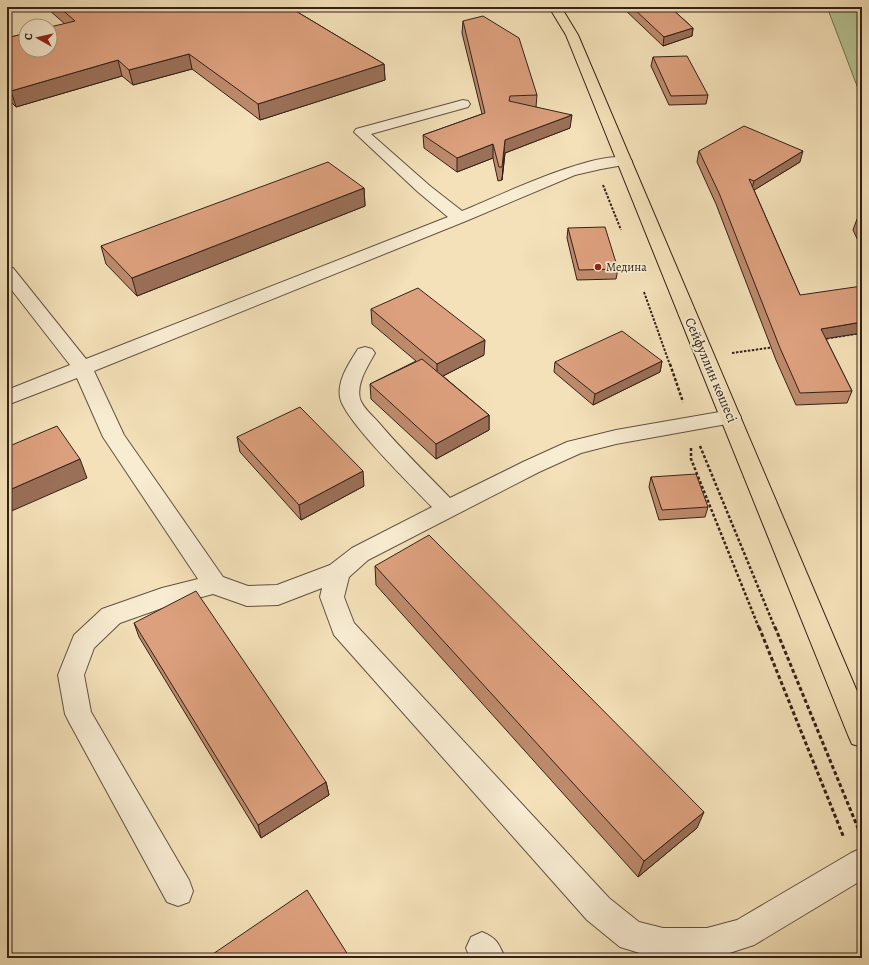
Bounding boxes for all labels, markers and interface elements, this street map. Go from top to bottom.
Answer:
north arrow [18,18,58,58]
text: С [21,32,37,41]
place label: Медина [606,259,647,275]
marker: Медина [593,262,603,272]
street label: Сейфуллин көшесі [680,314,742,426]

